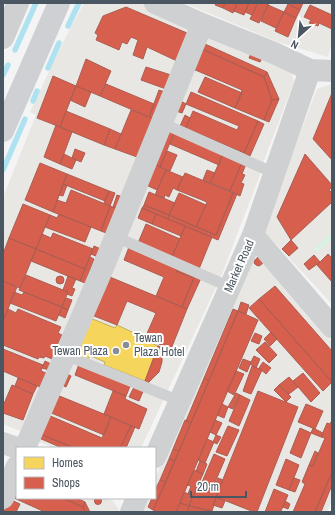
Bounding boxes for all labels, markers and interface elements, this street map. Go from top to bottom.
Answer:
north arrow [279,16,319,56]
text: N [288,37,301,53]
street label: Market Road [220,237,258,295]
place label: Tewan Plaza Hotel [134,330,184,360]
marker: Tewan Plaza Hotel [121,340,131,350]
place label: Tewan Plaza [52,343,109,359]
marker: Tewan Plaza [111,346,121,356]
legend [16,447,156,499]
text: Homes [52,455,83,471]
scale bar [191,473,246,499]
text: Shops [52,475,80,491]
text: 20 m [197,479,219,495]

